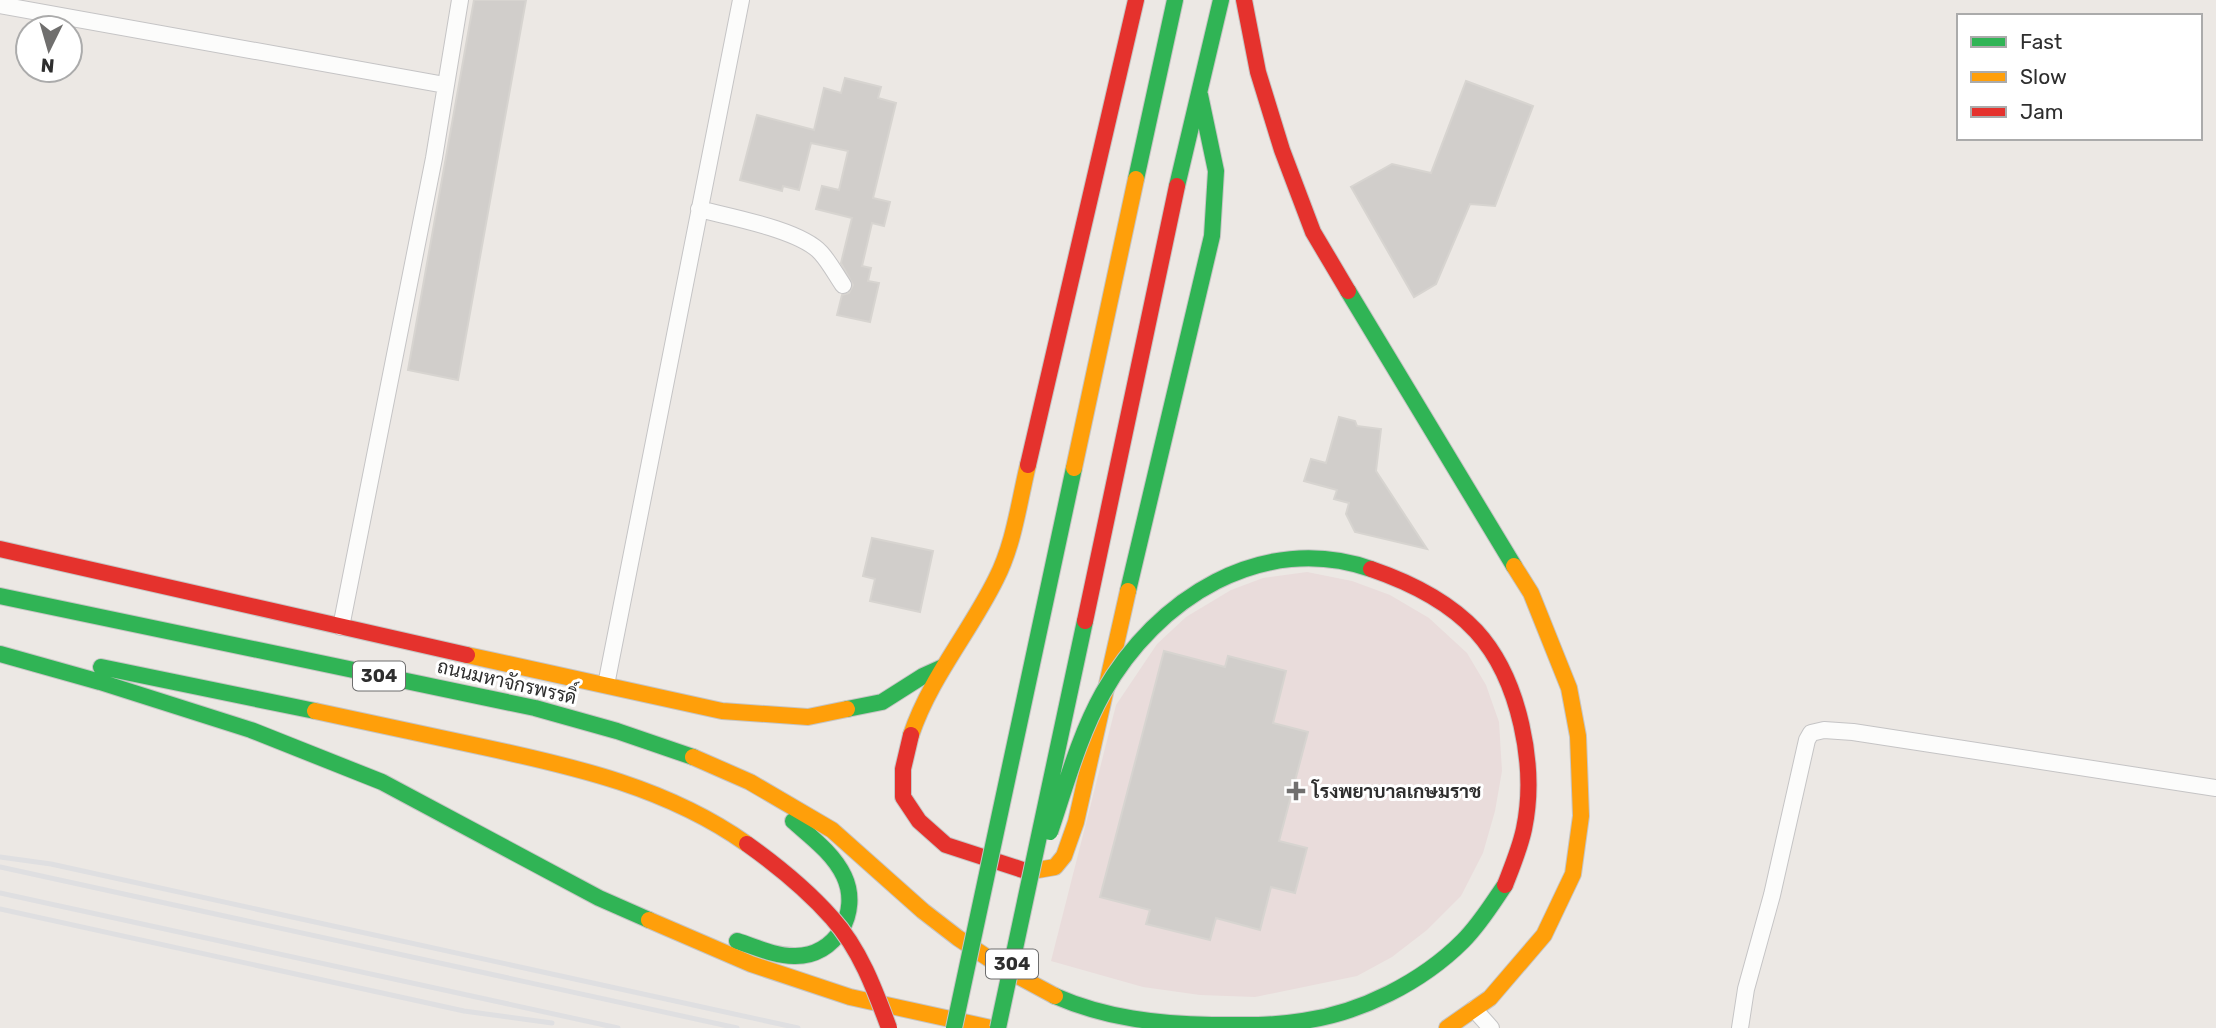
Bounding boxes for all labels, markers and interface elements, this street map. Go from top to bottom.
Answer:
north arrow [14,14,84,84]
legend [1957,14,2202,140]
text: Fast [2020,29,2062,54]
text: N [40,53,55,77]
text: Slow [2020,64,2067,89]
text: Jam [2020,99,2064,124]
street label: ถนนมหาจักรพรรดิ์ [435,648,580,709]
road number: 304 [353,662,405,690]
place label: โรงพยาบาลเกษมราช [1311,779,1481,803]
marker: โรงพยาบาลเกษมราช [1286,781,1306,801]
road number: 304 [986,950,1038,979]

